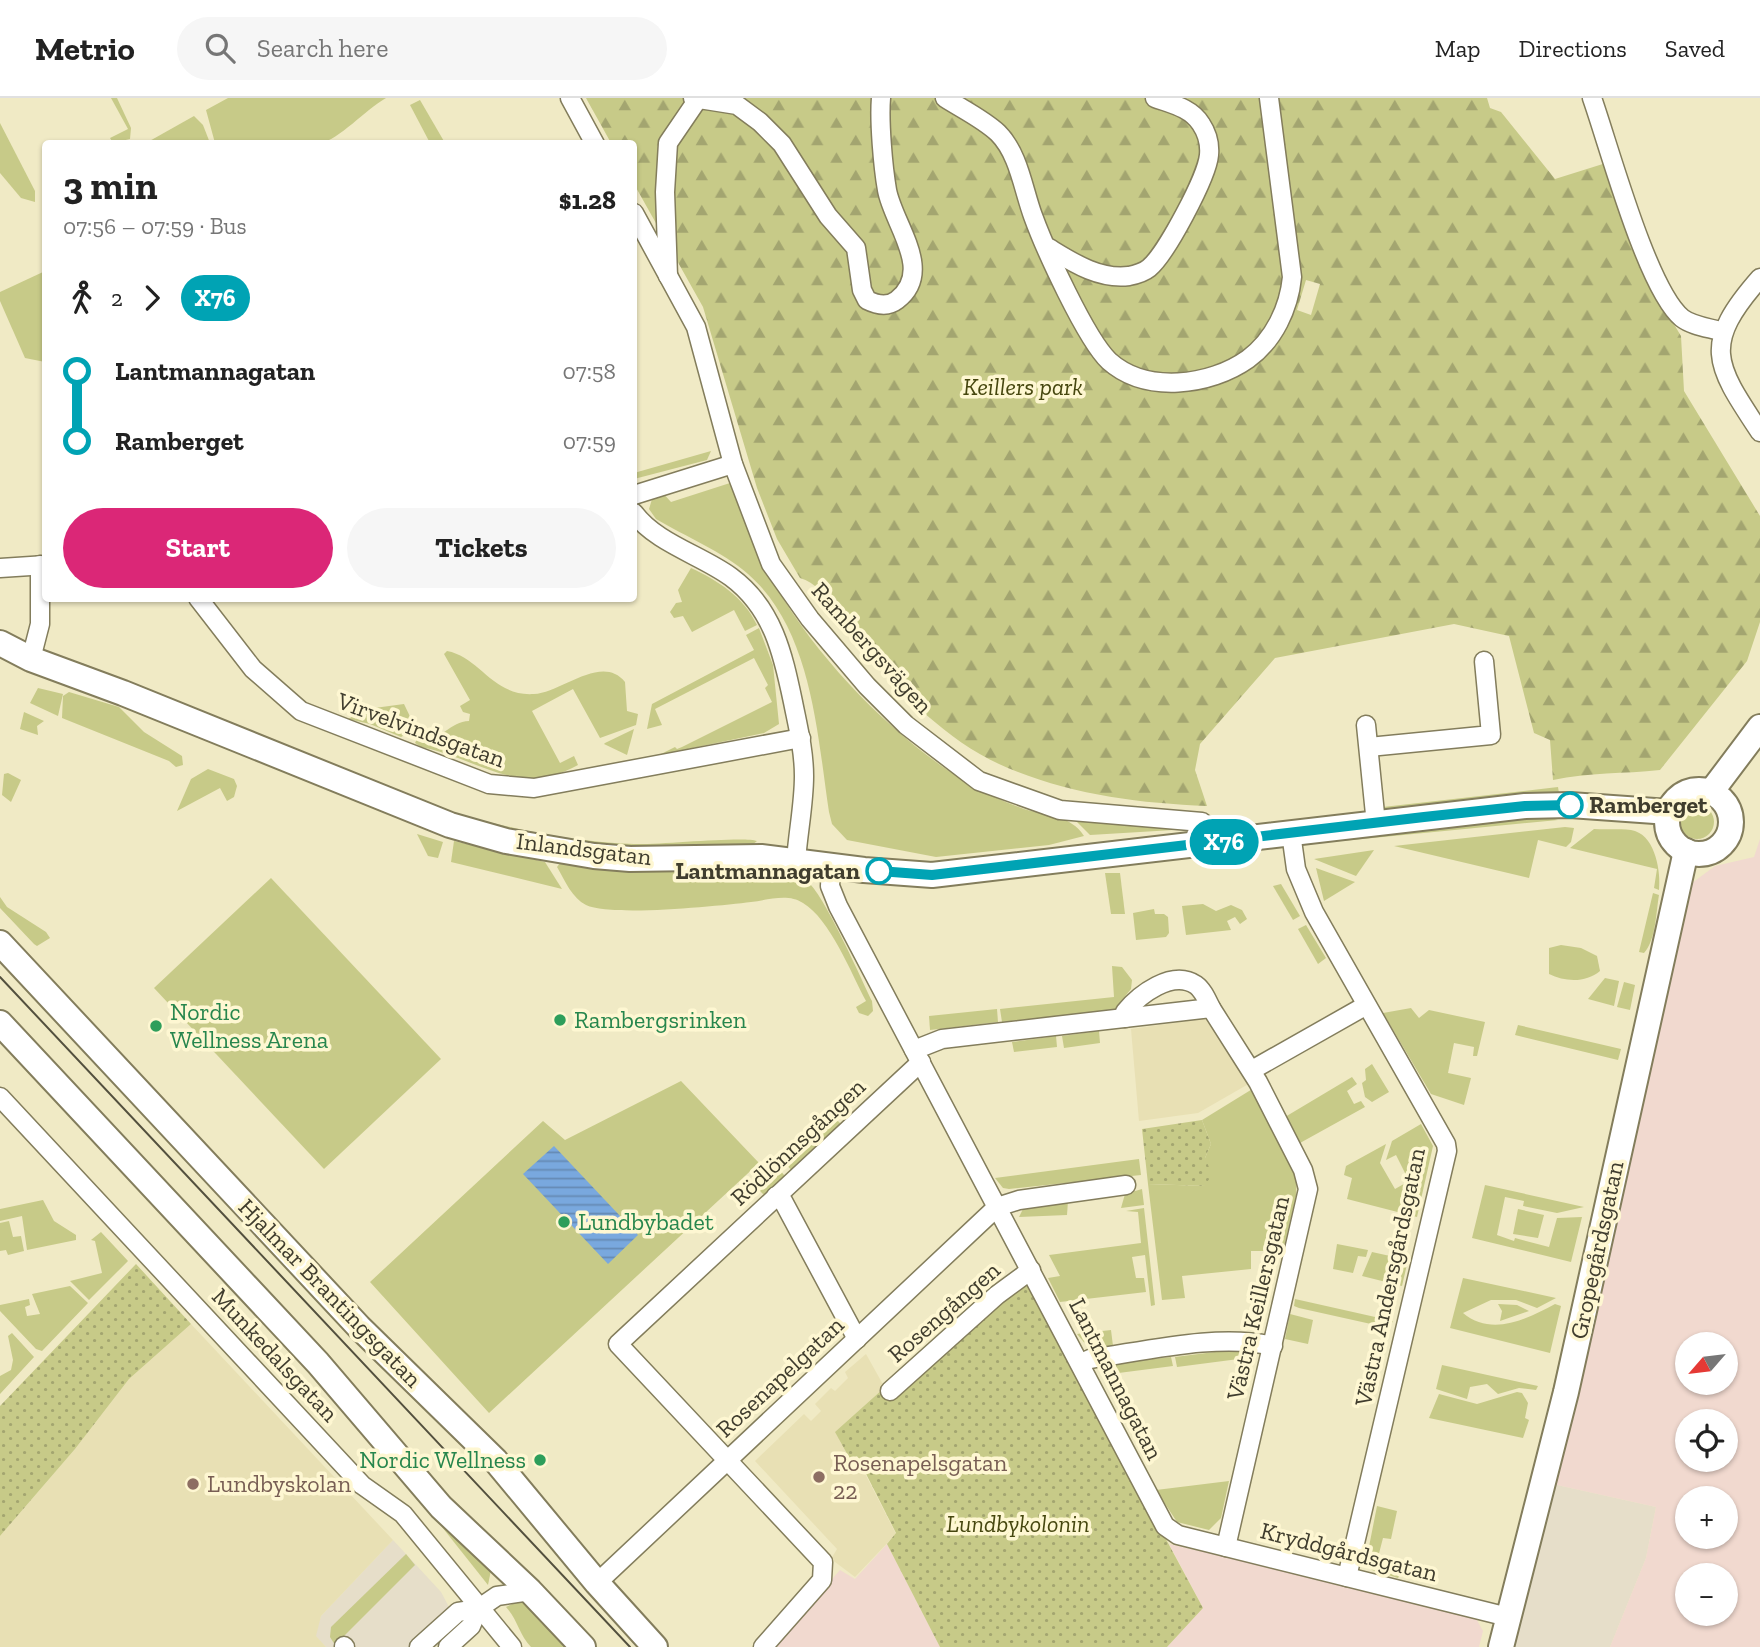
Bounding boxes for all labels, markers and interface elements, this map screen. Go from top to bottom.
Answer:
search box [177,17,667,80]
text: Metrio [35,29,135,68]
icon: search [201,29,239,67]
text: Search here [257,32,389,64]
text: Map [1435,34,1481,63]
text: Directions [1519,34,1627,63]
text: Saved [1665,34,1725,63]
text: 3 min [63,163,158,209]
text: $1.28 [559,184,616,216]
text: 07:56 – 07:59 · Bus [63,212,247,240]
icon: walk [63,279,101,317]
icon: forward [133,279,171,317]
text: X76 [195,283,236,312]
text: 2 [111,284,123,312]
text: Lantmannagatan [115,355,315,387]
text: 07:58 [563,357,616,385]
park label: Keillers park [963,372,1083,401]
text: Ramberget [115,425,244,457]
text: 07:59 [563,427,616,455]
button: Start [63,508,333,588]
button: Tickets [347,508,616,588]
street label: Rambergsvägen [806,576,939,720]
street label: Virvelvindsgatan [332,685,509,773]
place label: Ramberget [1589,790,1708,819]
marker: Ramberget [1557,792,1583,818]
line badge: X76 [1184,819,1264,865]
street label: Inlandsgatan [515,826,654,871]
text: X76 [1204,827,1244,856]
place label: Lantmannagatan [675,856,860,885]
marker: Lantmannagatan [866,858,892,884]
place label: Nordic Wellness Arena [170,997,329,1054]
place label: Rambergsrinken [574,1005,747,1034]
marker: Rambergsrinken [552,1012,568,1028]
marker: Nordic Wellness Arena [148,1018,164,1034]
street label: Rödlönnsgången [724,1072,871,1211]
street label: Västra Andersgårdsgatan [1348,1145,1431,1410]
street label: Gropegårdsgatan [1564,1158,1630,1341]
street label: Hjalmar Brantingsgatan [233,1192,428,1393]
street label: Västra Keillersgatan [1220,1193,1295,1404]
place label: Lundbybadet [578,1207,714,1236]
marker: Lundbybadet [556,1214,572,1230]
street label: Rosengången [882,1255,1006,1368]
street label: Munkedalsgatan [206,1282,345,1428]
street label: Lantmannagatan [1063,1293,1170,1465]
street label: Rosenapelgatan [710,1310,850,1443]
north arrow [1675,1332,1738,1395]
map controls [1675,1332,1738,1626]
button: locate [1675,1409,1738,1472]
place label: Nordic Wellness [359,1445,526,1474]
place label: Rosenapelsgatan 22 [833,1448,1008,1505]
marker: Nordic Wellness [532,1452,548,1468]
place label: Lundbyskolan [207,1469,352,1498]
marker: Rosenapelsgatan 22 [811,1469,827,1485]
marker: Lundbyskolan [185,1476,201,1492]
button: + [1675,1486,1738,1549]
park label: Lundbykolonin [946,1509,1090,1538]
street label: Kryddgårdsgatan [1258,1516,1441,1588]
button: − [1675,1563,1738,1626]

